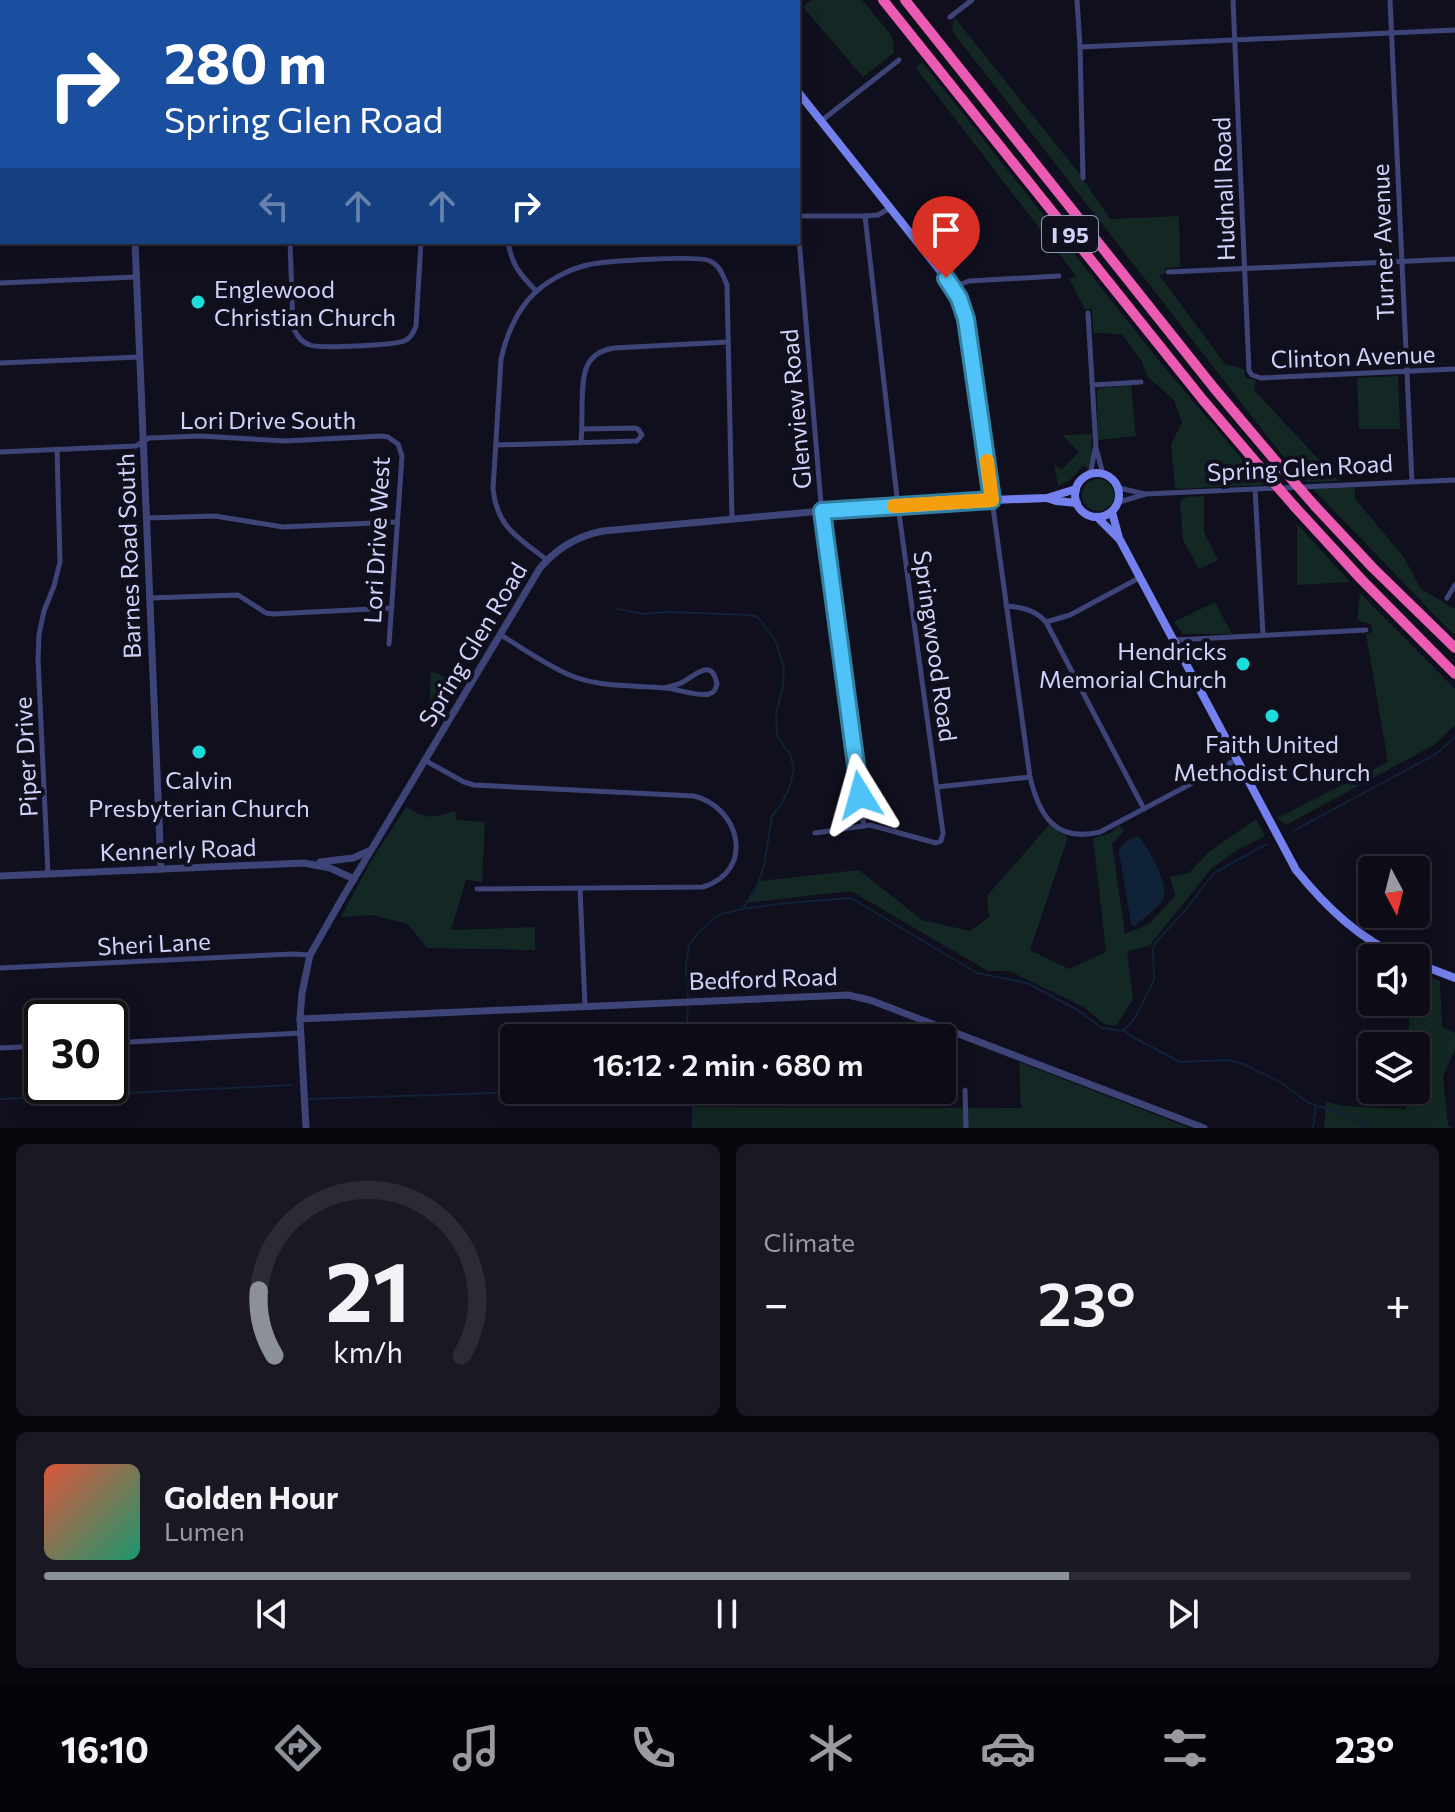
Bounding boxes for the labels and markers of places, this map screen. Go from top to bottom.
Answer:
pin [912,196,980,278]
place label: Englewood Christian Church [214,274,396,331]
marker: Englewood Christian Church [189,293,207,311]
place label: Hendricks Memorial Church [1039,636,1227,693]
marker: Hendricks Memorial Church [1234,655,1252,673]
marker: Faith United Methodist Church [1263,707,1281,725]
place label: Faith United Methodist Church [1173,729,1371,786]
marker: Calvin Presbyterian Church [190,743,208,761]
place label: Calvin Presbyterian Church [88,765,310,822]

